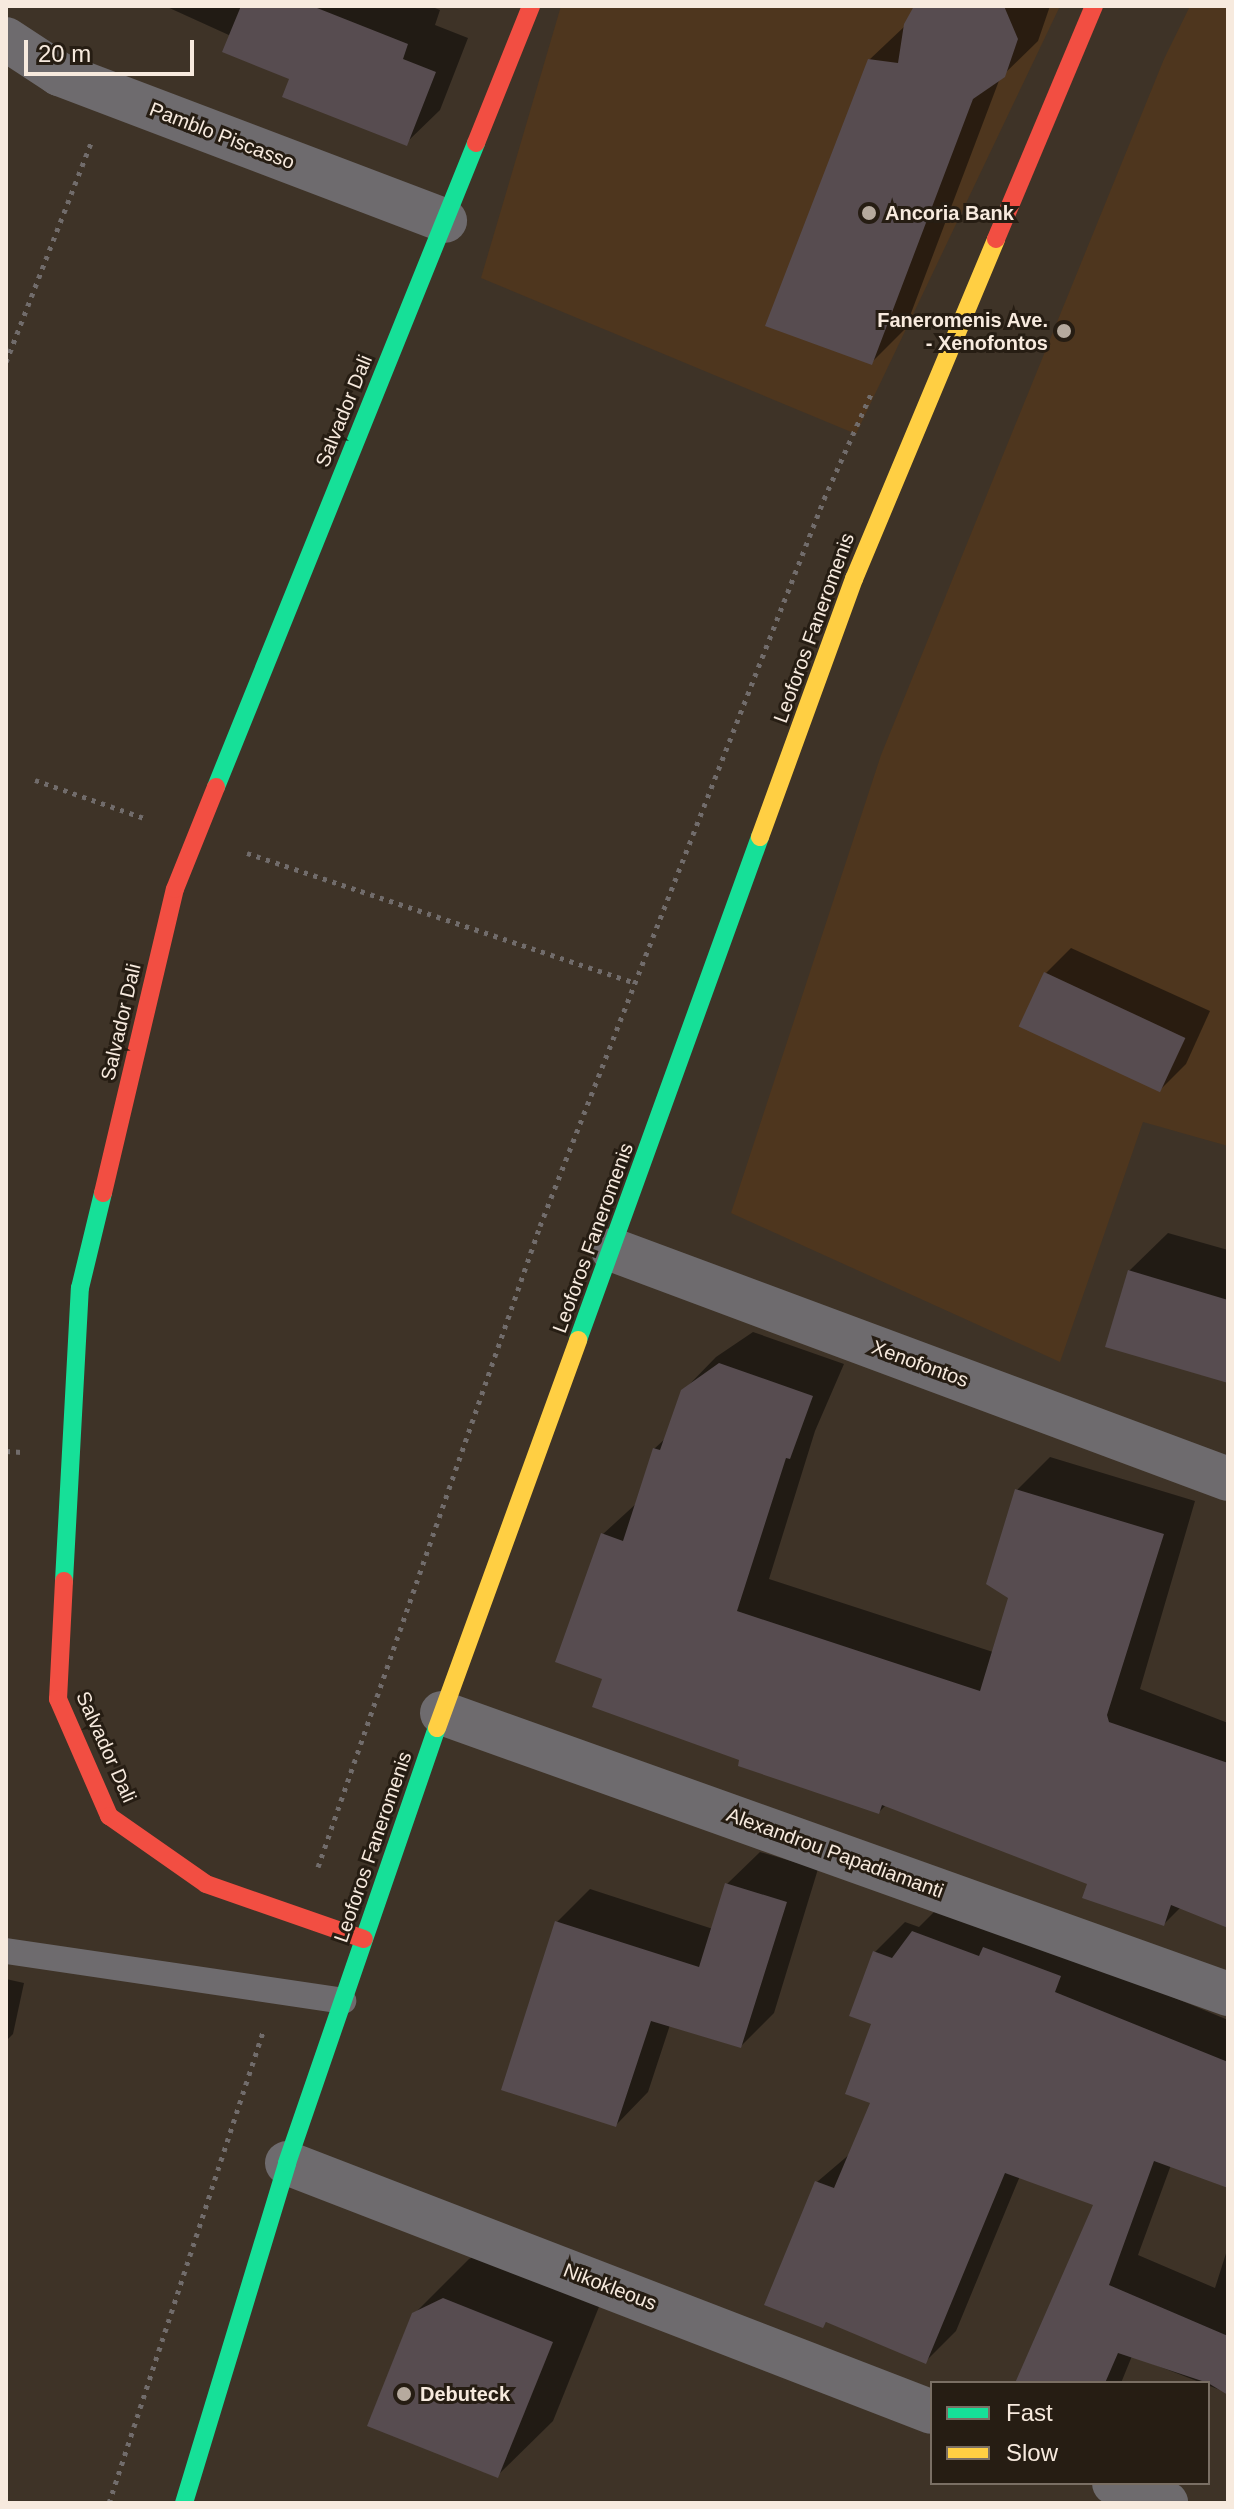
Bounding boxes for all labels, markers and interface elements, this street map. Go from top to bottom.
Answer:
scale bar [28,24,198,74]
text: 20 m [38,40,91,67]
street label: Pamblo Piscasso [146,97,298,175]
place label: Ancoria Bank [885,201,1014,225]
marker: Ancoria Bank [860,204,878,222]
place label: Faneromenis Ave. - Xenofontos [876,308,1048,355]
marker: Faneromenis Ave. - Xenofontos [1055,322,1073,340]
street label: Salvador Dali [311,351,377,471]
street label: Leoforos Faneromenis [769,530,859,726]
street label: Salvador Dali [96,961,146,1083]
street label: Leoforos Faneromenis [548,1140,638,1336]
street label: Xenofontos [868,1335,972,1393]
street label: Salvador Dali [71,1688,141,1806]
street label: Leoforos Faneromenis [329,1748,417,1946]
street label: Alexandrou Papadiamanti [723,1803,947,1903]
street label: Nikokleous [560,2258,660,2316]
legend [930,2381,1210,2485]
place label: Debuteck [420,2382,510,2406]
marker: Debuteck [395,2385,413,2403]
text: Fast [1006,2399,1053,2426]
text: Slow [1006,2439,1058,2466]

